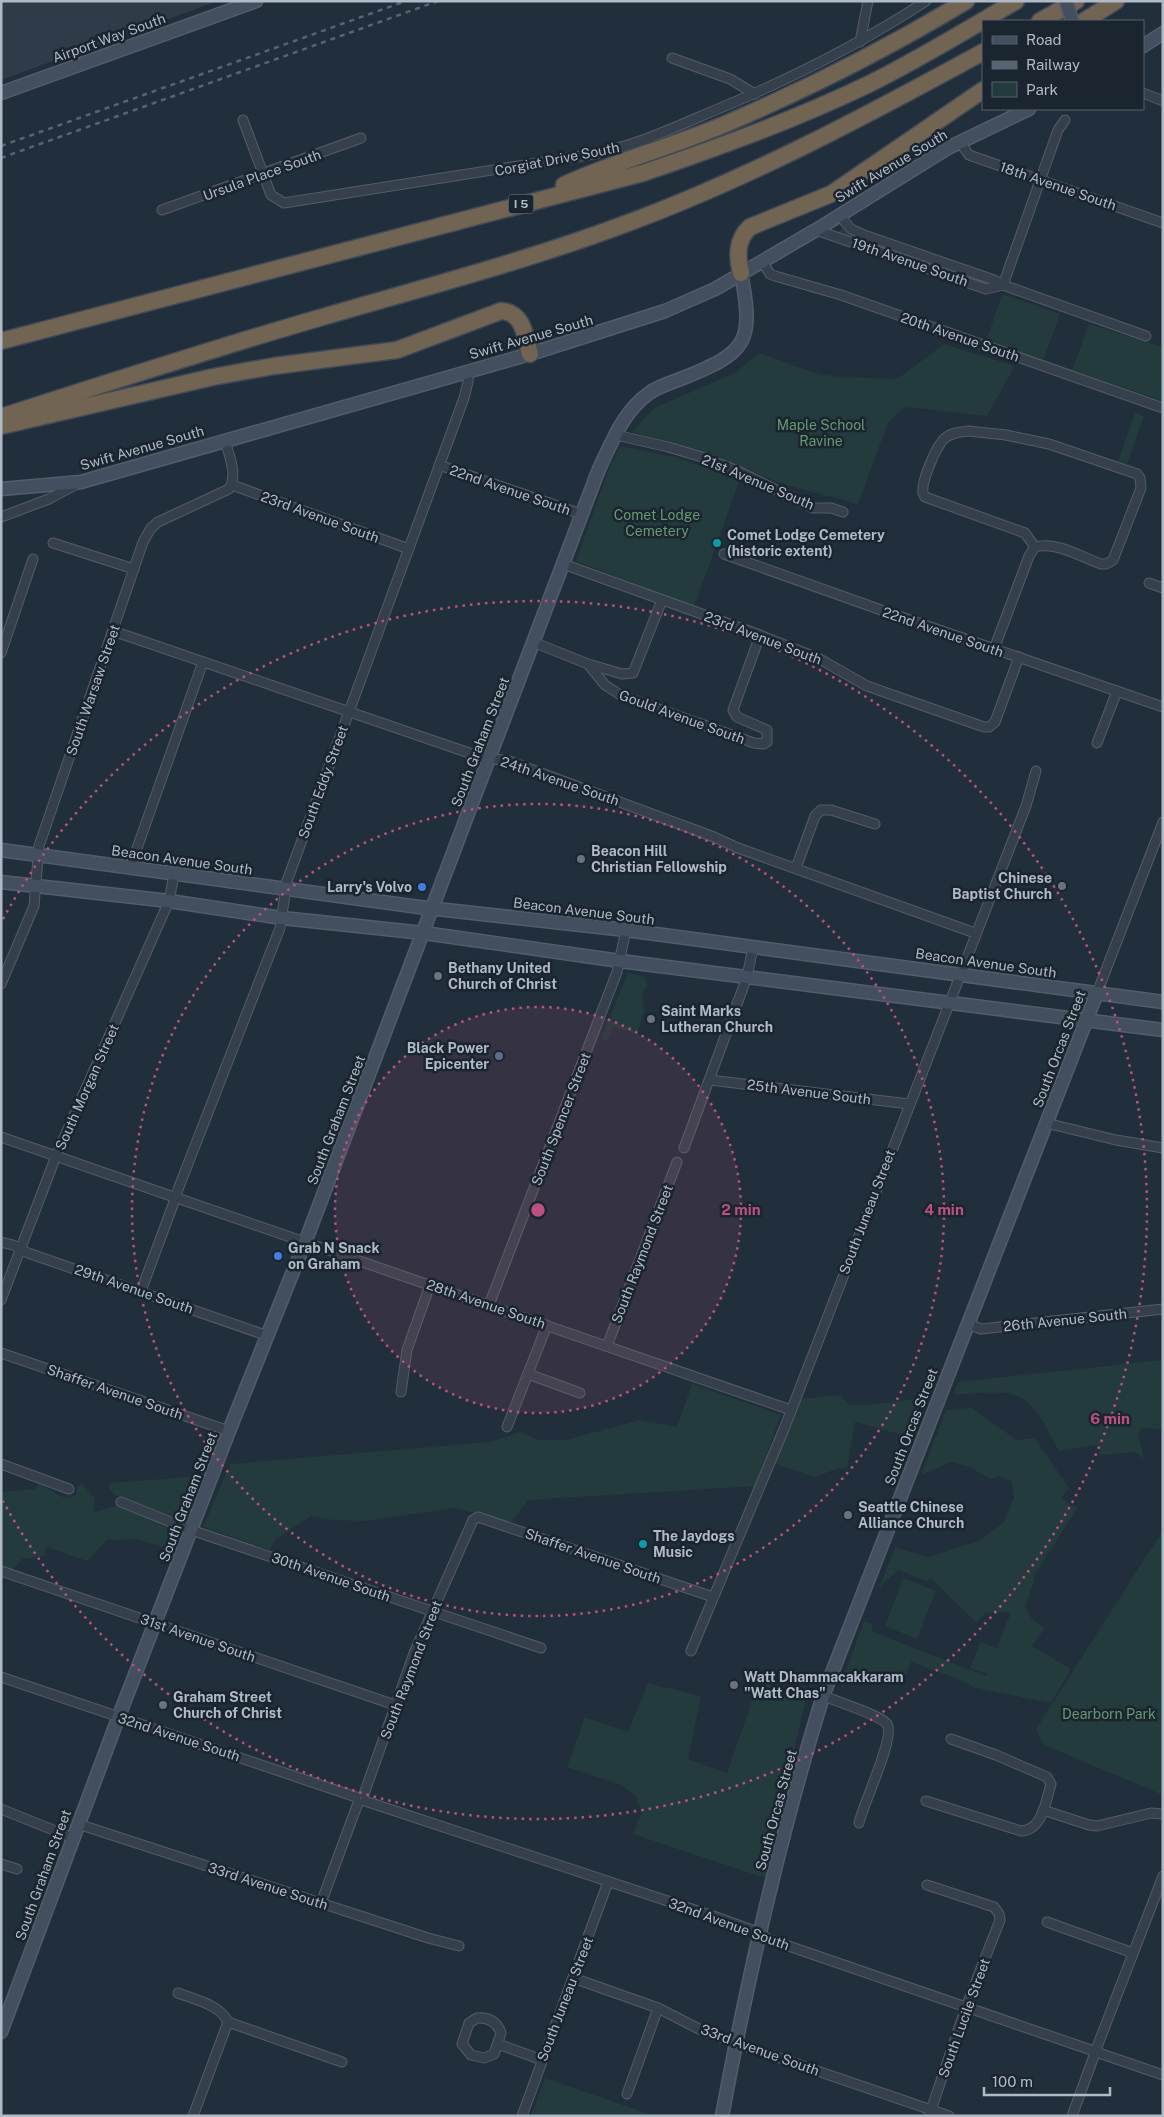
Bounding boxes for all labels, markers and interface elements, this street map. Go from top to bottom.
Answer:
street label: Airport Way South [50,10,168,66]
legend [982,20,1144,110]
text: Road [1026,31,1062,48]
text: Railway [1026,56,1080,73]
text: Park [1026,81,1058,98]
street label: Swift Avenue South [832,126,950,206]
street label: Corgiat Drive South [493,139,621,179]
street label: Ursula Place South [201,146,323,204]
street label: 18th Avenue South [998,159,1118,213]
road number: I 5 [508,194,534,213]
street label: 19th Avenue South [850,235,970,289]
street label: 20th Avenue South [899,309,1021,365]
street label: Swift Avenue South [467,312,595,362]
park label: Maple School Ravine [777,417,865,449]
street label: Swift Avenue South [78,423,206,473]
street label: 21st Avenue South [700,451,816,513]
street label: 22nd Avenue South [447,462,573,518]
street label: 23rd Avenue South [259,488,381,546]
park label: Comet Lodge Cemetery [614,507,700,539]
place label: Comet Lodge Cemetery (historic extent) [727,527,885,559]
marker: Comet Lodge Cemetery (historic extent) [711,537,723,549]
street label: 22nd Avenue South [880,604,1006,660]
street label: 23rd Avenue South [702,608,824,668]
street label: South Warsaw Street [63,622,123,758]
street label: South Graham Street [448,675,512,809]
street label: Gould Avenue South [617,687,747,747]
street label: South Eddy Street [295,723,351,841]
street label: 24th Avenue South [499,753,621,809]
street label: Beacon Avenue South [110,842,254,878]
place label: Beacon Hill Christian Fellowship [591,843,727,875]
marker: Beacon Hill Christian Fellowship [575,853,587,865]
place label: Chinese Baptist Church [952,870,1052,902]
place label: Larry's Volvo [327,879,412,895]
marker: Chinese Baptist Church [1056,880,1068,892]
marker: Larry's Volvo [416,881,428,893]
street label: Beacon Avenue South [512,894,656,928]
street label: Beacon Avenue South [914,945,1058,981]
place label: Bethany United Church of Christ [448,960,557,992]
marker: Bethany United Church of Christ [432,970,444,982]
street label: South Orcas Street [1029,988,1089,1110]
place label: Saint Marks Lutheran Church [661,1003,773,1035]
marker: Saint Marks Lutheran Church [645,1013,657,1025]
street label: South Morgan Street [52,1021,122,1153]
place label: Black Power Epicenter [407,1040,489,1072]
marker: Black Power Epicenter [493,1050,505,1062]
street label: South Spencer Street [528,1050,594,1188]
street label: South Graham Street [304,1053,368,1187]
street label: 25th Avenue South [746,1076,872,1108]
street label: South Juneau Street [836,1147,898,1277]
street label: South Raymond Street [608,1182,676,1326]
centre of rings [529,1201,547,1219]
text: 2 min [721,1201,761,1218]
text: 4 min [924,1201,964,1218]
place label: Grab N Snack on Graham [288,1240,380,1272]
marker: Grab N Snack on Graham [272,1250,284,1262]
street label: 29th Avenue South [73,1261,195,1317]
street label: 28th Avenue South [424,1276,548,1332]
street label: 26th Avenue South [1002,1306,1128,1334]
street label: Shaffer Avenue South [45,1361,185,1423]
street label: South Orcas Street [881,1366,941,1488]
text: 6 min [1090,1410,1130,1427]
street label: South Graham Street [156,1430,220,1564]
place label: Seattle Chinese Alliance Church [858,1499,964,1531]
marker: Seattle Chinese Alliance Church [842,1509,854,1521]
street label: Shaffer Avenue South [523,1525,663,1587]
place label: The Jaydogs Music [653,1528,735,1560]
marker: The Jaydogs Music [637,1538,649,1550]
street label: 30th Avenue South [270,1549,392,1605]
street label: South Raymond Street [377,1598,445,1742]
street label: 31st Avenue South [138,1611,258,1665]
place label: Watt Dhammacakkaram "Watt Chas" [744,1669,904,1701]
marker: Watt Dhammacakkaram "Watt Chas" [728,1679,740,1691]
place label: Graham Street Church of Christ [173,1689,282,1721]
marker: Graham Street Church of Christ [157,1699,169,1711]
park label: Dearborn Park [1062,1706,1156,1722]
street label: 32nd Avenue South [116,1710,242,1764]
street label: South Orcas Street [752,1748,800,1872]
street label: South Graham Street [12,1808,74,1942]
street label: 33rd Avenue South [206,1859,330,1913]
street label: 32nd Avenue South [666,1895,792,1953]
street label: South Juneau Street [534,1934,596,2064]
street label: South Lucile Street [935,1956,993,2080]
street label: 33rd Avenue South [699,2021,821,2079]
scale bar [984,2064,1110,2096]
text: 100 m [992,2073,1033,2090]

